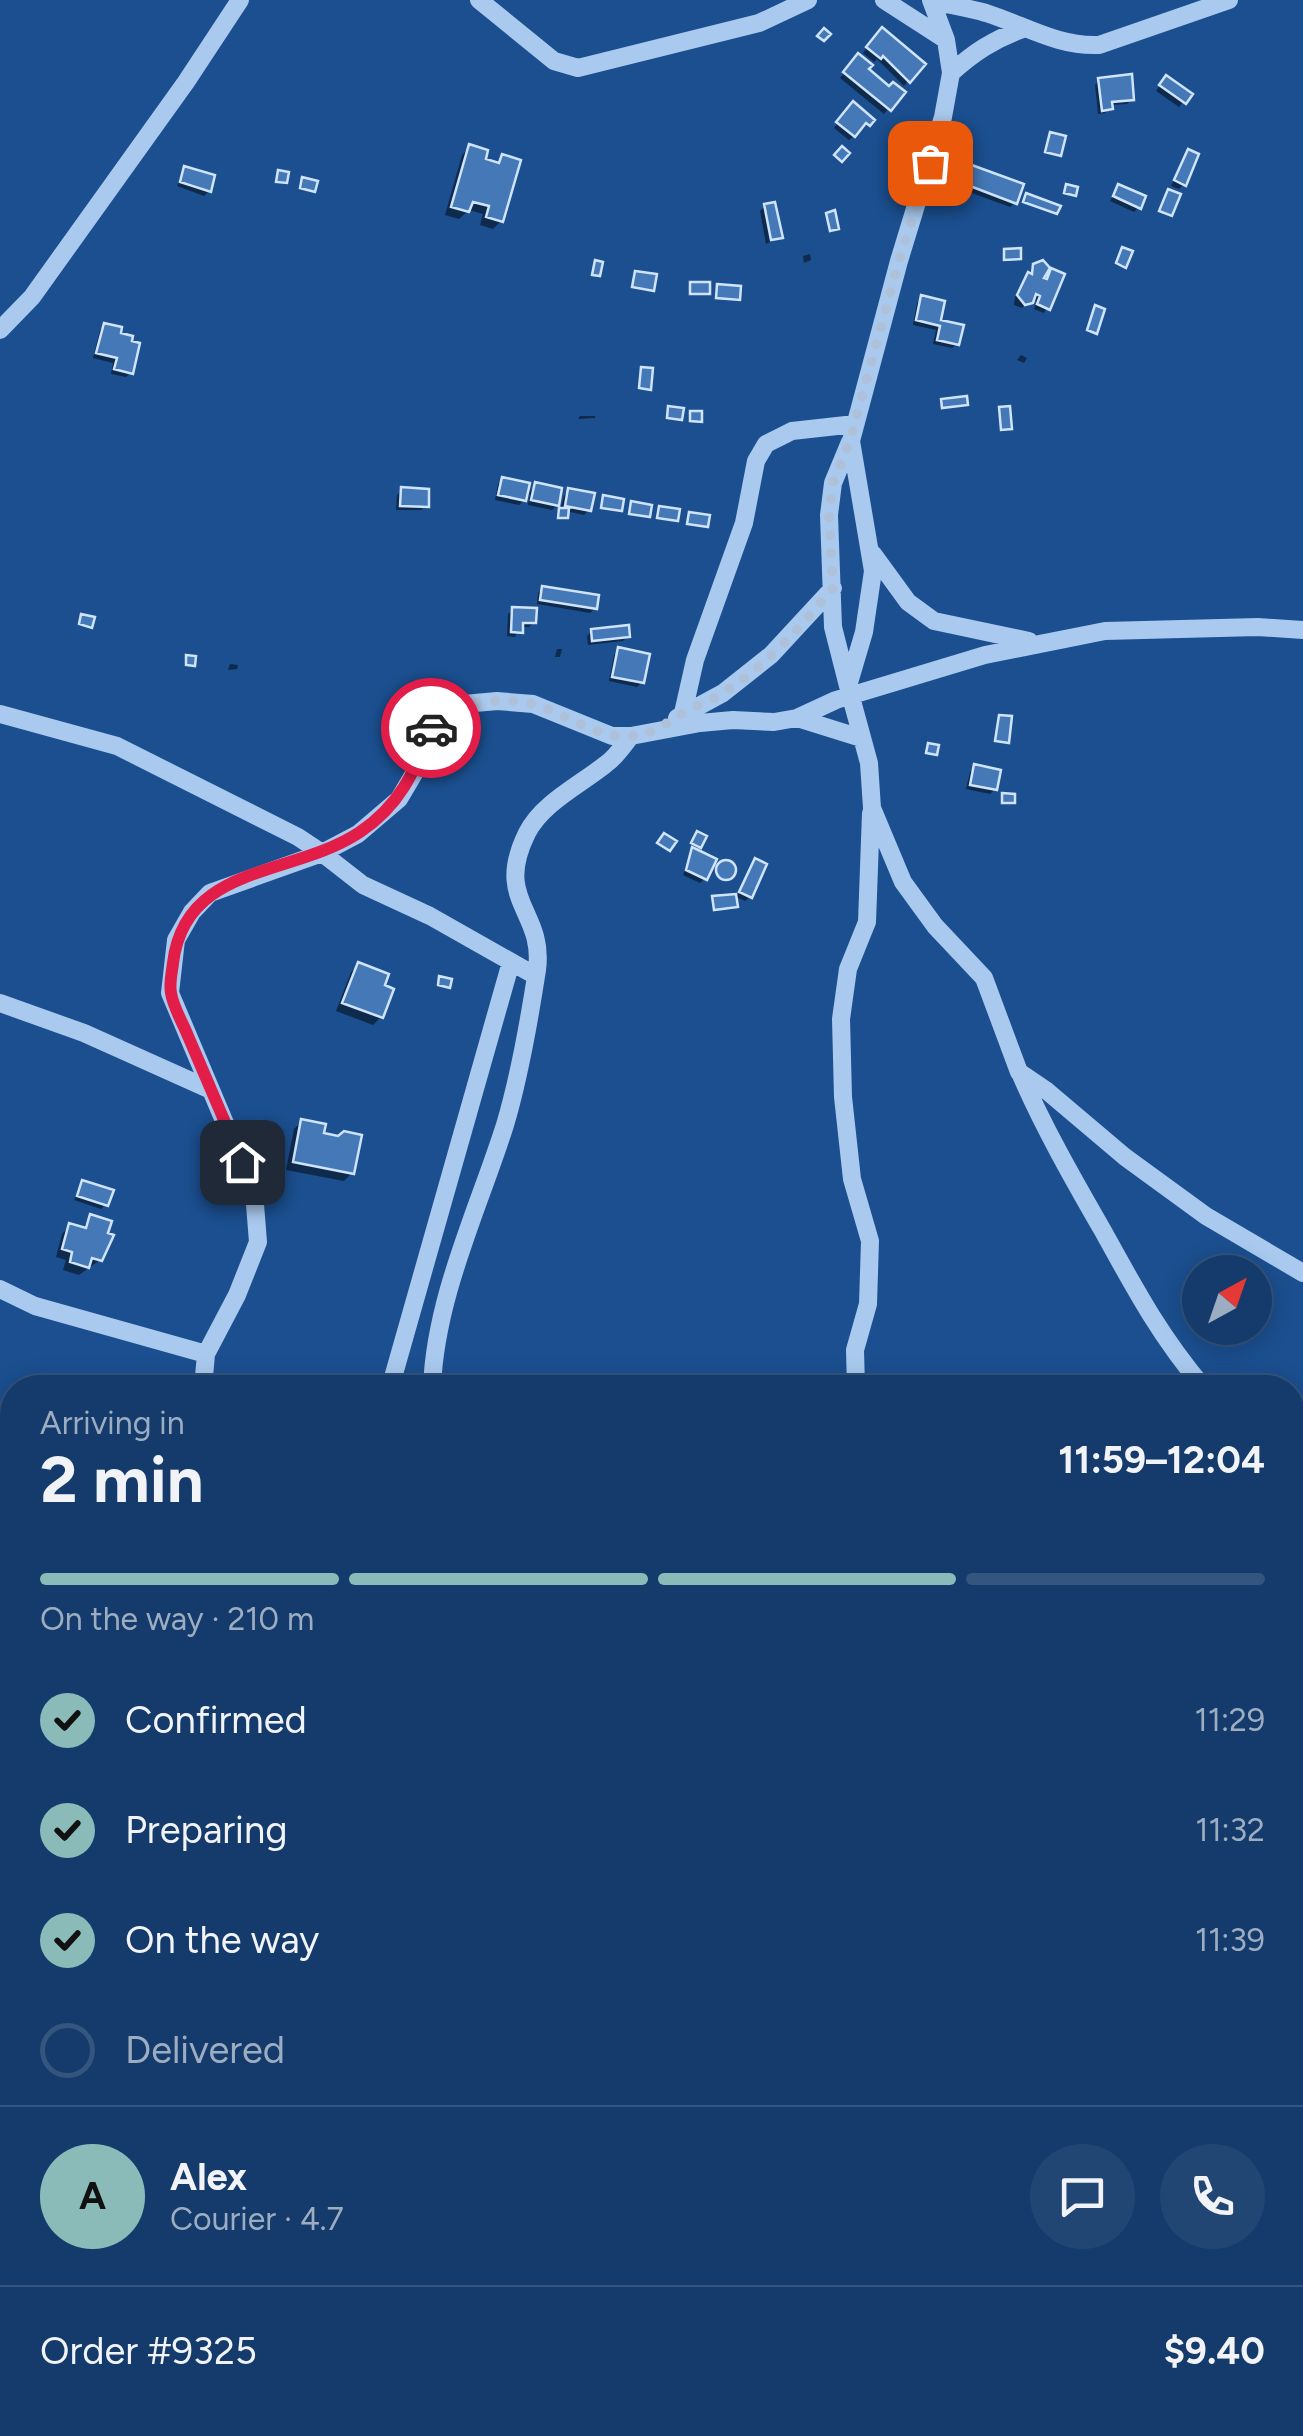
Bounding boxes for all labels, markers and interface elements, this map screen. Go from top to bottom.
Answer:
pin [888,121,973,206]
icon: bag [903,136,958,191]
courier [381,678,481,778]
icon: car [404,701,459,756]
pin [200,1120,285,1205]
icon: home [215,1135,270,1190]
north arrow [1182,1255,1272,1345]
map controls [1182,1255,1272,1345]
text: Arriving in [40,1404,185,1442]
text: 11:59–12:04 [1058,1437,1265,1483]
text: 2 min [40,1440,204,1518]
text: On the way · 210 m [40,1600,314,1638]
icon: check [40,1693,95,1748]
text: Confirmed [125,1697,307,1743]
text: 11:29 [1194,1701,1265,1739]
icon: check [40,1803,95,1858]
text: Preparing [125,1807,287,1853]
text: 11:32 [1195,1811,1265,1849]
icon: check [40,1913,95,1968]
text: On the way [125,1917,319,1963]
text: 11:39 [1195,1921,1265,1959]
text: Delivered [125,2027,285,2073]
button: chat [1030,2144,1135,2249]
button: phone [1160,2144,1265,2249]
text: Alex [170,2154,247,2200]
text: A [79,2173,106,2219]
text: Courier · 4.7 [170,2200,344,2238]
text: Order #9325 [40,2328,257,2374]
text: $9.40 [1164,2328,1265,2374]

